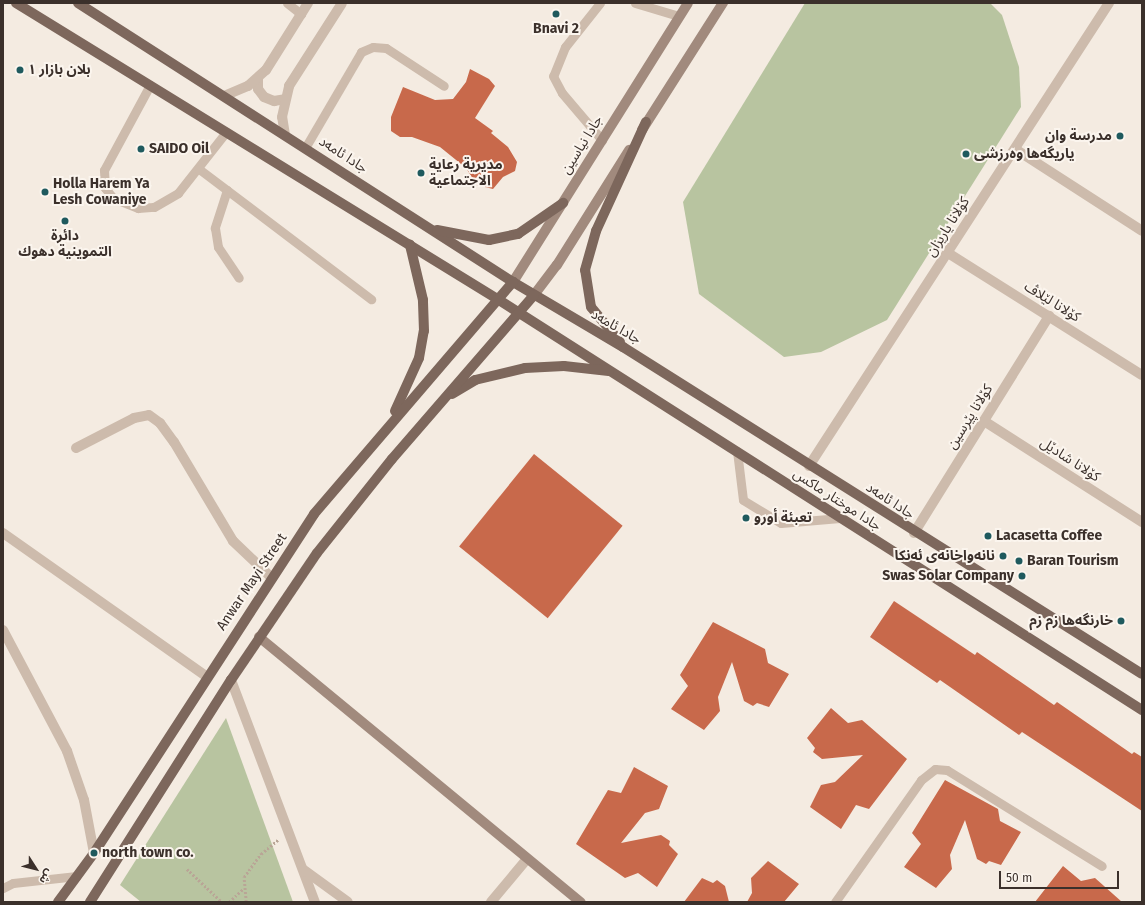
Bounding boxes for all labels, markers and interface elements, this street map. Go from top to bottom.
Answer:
marker: Bnavi 2 [551,9,561,19]
place label: Bnavi 2 [533,21,579,37]
place label: بلان بازار ١ [28,62,91,78]
marker: بلان بازار ١ [15,65,25,75]
street label: جادا نیاسین [558,113,606,177]
place label: مدرسة وان [1045,128,1112,144]
marker: مدرسة وان [1115,131,1125,141]
street label: جادا ئامەد [315,133,371,177]
place label: SAIDO Oil [149,141,209,157]
marker: SAIDO Oil [136,144,146,154]
place label: ياريگەها وەرزشی [974,146,1075,162]
marker: ياريگەها وەرزشی [961,149,971,159]
place label: مديرية رعاية الاجتماعية [429,157,503,190]
marker: مديرية رعاية الاجتماعية [416,168,426,178]
place label: Holla Harem Ya Lesh Cowaniye [53,176,150,208]
marker: Holla Harem Ya Lesh Cowaniye [40,187,50,197]
street label: کۆلانا یاریزان [923,194,973,260]
marker: دائرة التموينية دهوك [60,216,70,226]
place label: دائرة التموينية دهوك [18,228,112,260]
street label: کۆلانا لێلاڤ [1021,278,1083,326]
street label: جادا ئامەد [588,306,644,348]
street label: کۆلانا پێرسین [944,382,996,452]
street label: کۆلانا شادێل [1037,434,1103,486]
street label: جادا موختار ماكس [790,465,884,535]
street label: جادا ئامەد [862,479,918,523]
place label: تعبئة أورو [754,510,812,526]
marker: تعبئة أورو [741,513,751,523]
place label: Lacasetta Coffee [996,528,1102,544]
street label: Anwar Mayi Street [213,530,291,634]
marker: Lacasetta Coffee [983,531,993,541]
place label: نانەواخانەی ئەنکا [895,548,995,564]
marker: نانەواخانەی ئەنکا [998,551,1008,561]
place label: Baran Tourism [1027,553,1119,569]
marker: Baran Tourism [1014,556,1024,566]
place label: Swas Solar Company [882,568,1014,584]
marker: Swas Solar Company [1017,571,1027,581]
place label: خارنگەها زم زم [1029,613,1113,629]
marker: خارنگەها زم زم [1116,616,1126,626]
place label: north town co. [102,845,194,861]
marker: north town co. [89,848,99,858]
north arrow [16,849,56,889]
scale bar [1001,863,1121,889]
text: ش [36,866,56,886]
text: 50 m [1006,871,1032,885]

